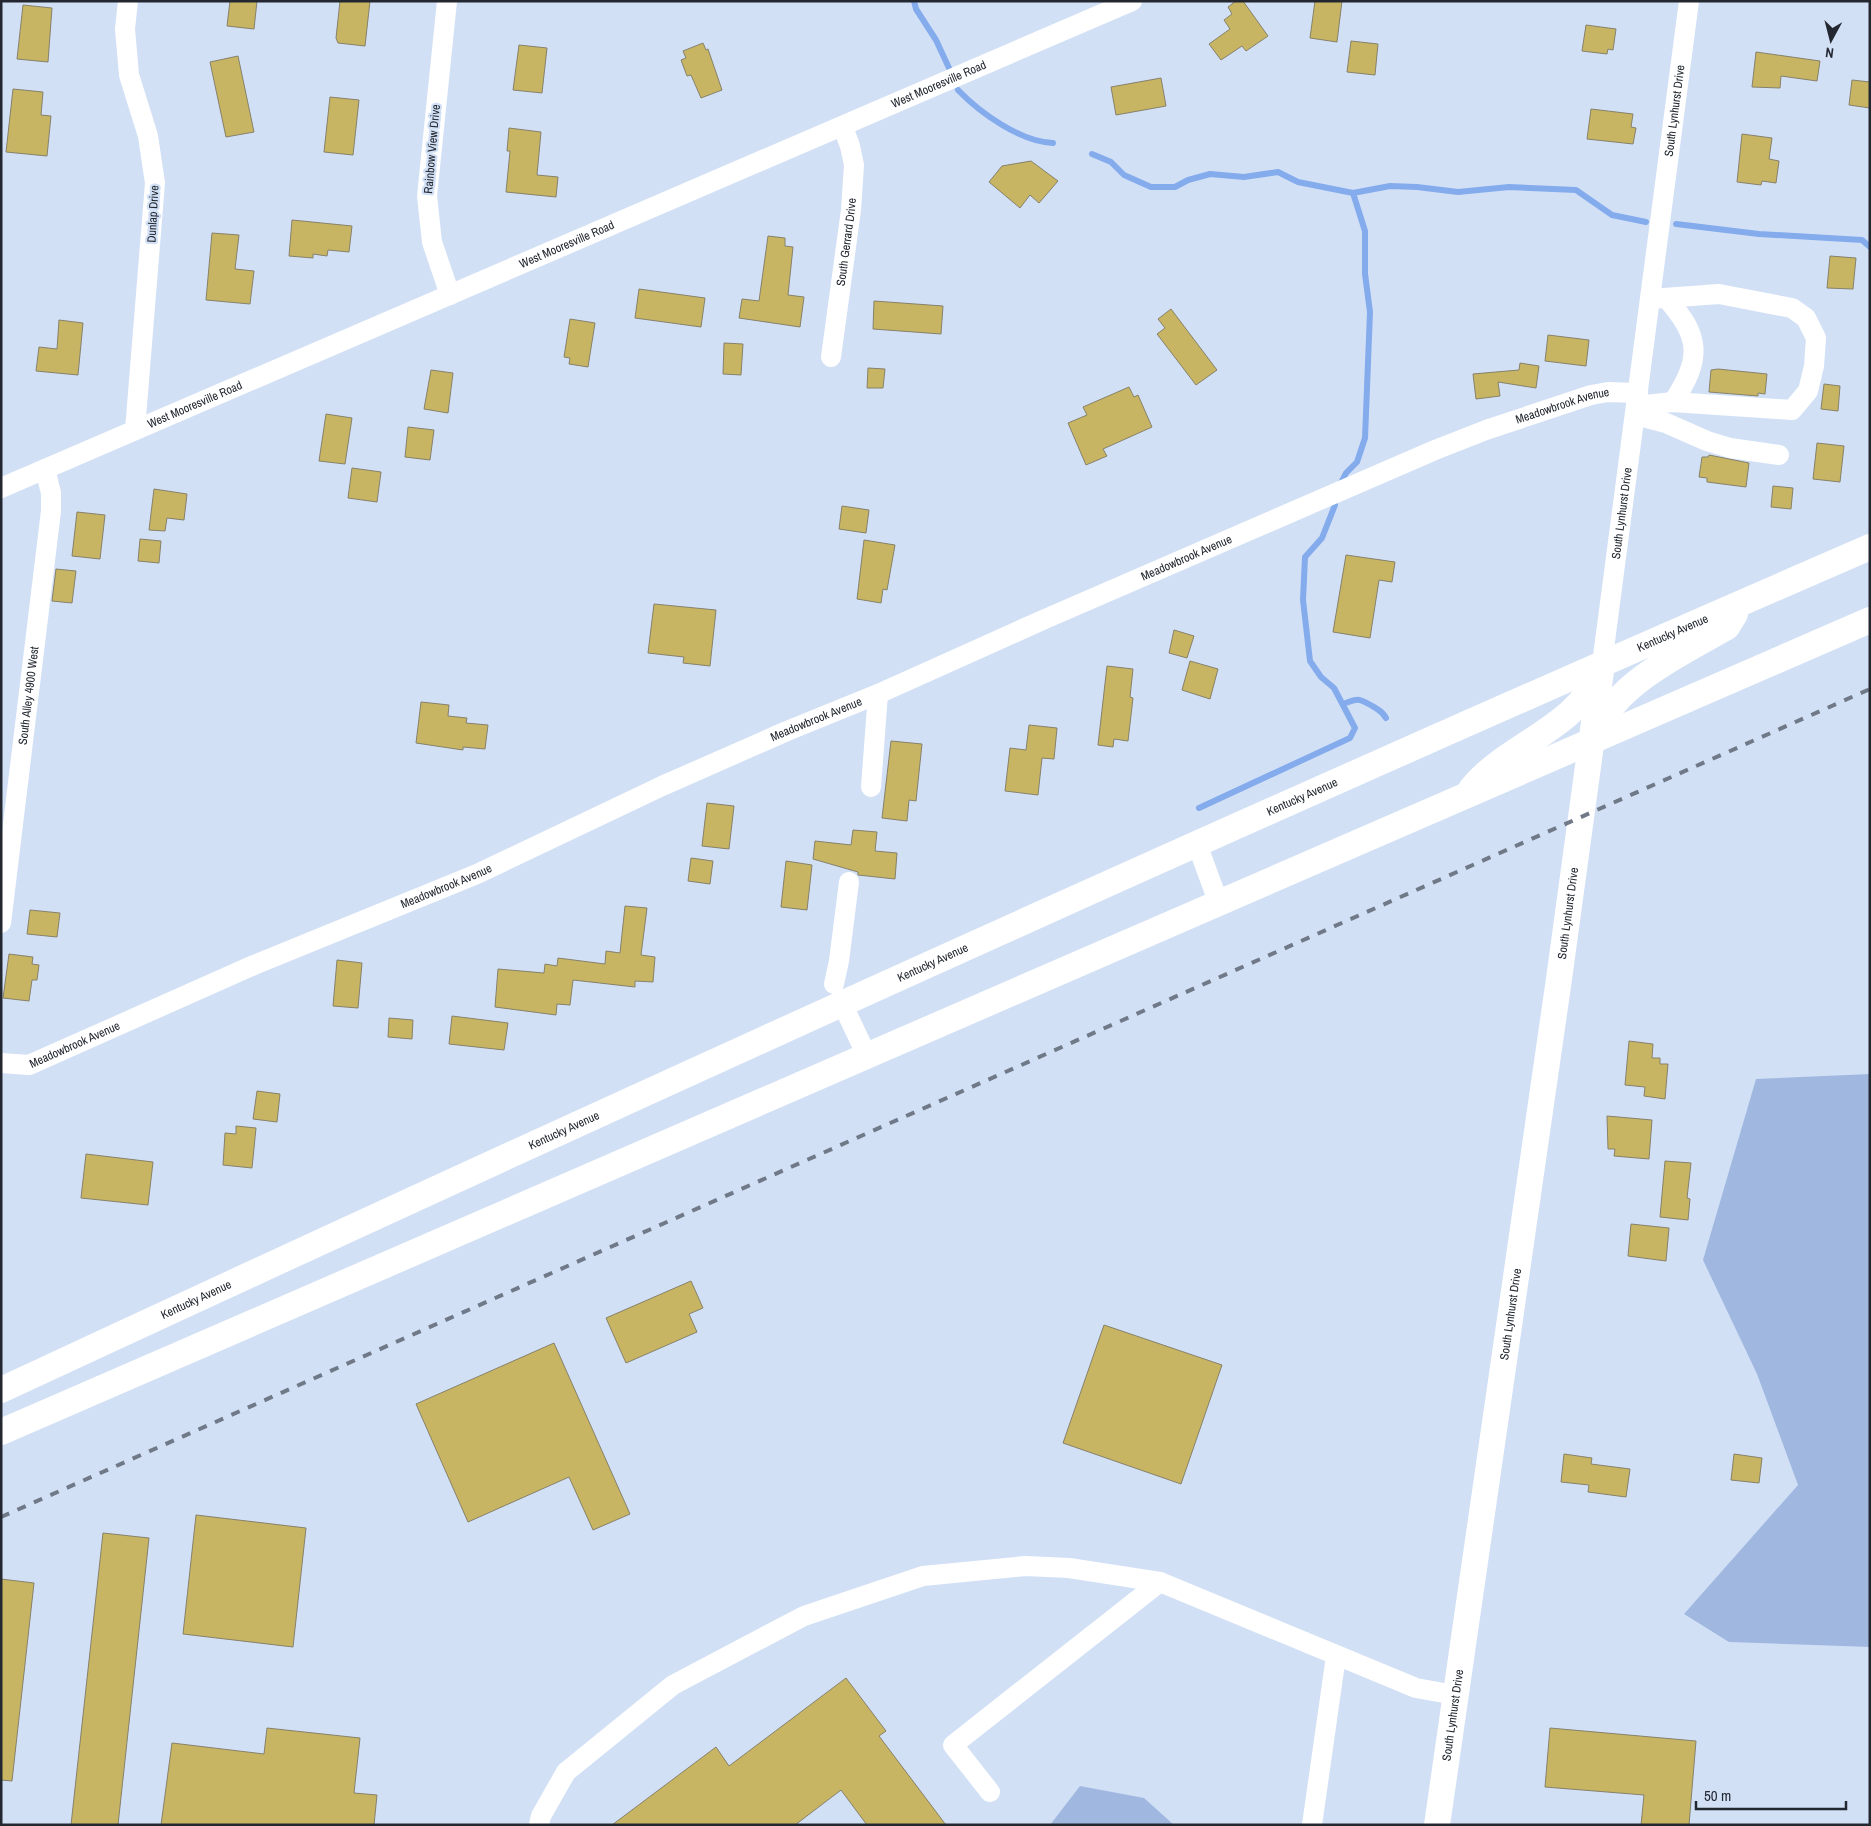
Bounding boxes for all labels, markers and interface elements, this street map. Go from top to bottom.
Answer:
north arrow [1806,15,1856,65]
text: N [1824,43,1835,62]
street label: West Mooresville Road [889,57,989,112]
street label: South Lynhurst Drive [1661,64,1689,158]
street label: Rainbow View Drive [420,104,444,194]
street label: Dunlap Drive [144,185,162,243]
street label: South Gerrard Drive [833,197,860,287]
street label: West Mooresville Road [517,217,617,272]
street label: West Mooresville Road [145,377,245,432]
street label: Meadowbrook Avenue [1513,384,1610,428]
street label: South Lynhurst Drive [1608,467,1636,560]
street label: Meadowbrook Avenue [1139,531,1234,584]
street label: Kentucky Avenue [1635,611,1711,656]
street label: South Alley 4900 West [15,645,43,746]
street label: Meadowbrook Avenue [768,693,864,745]
street label: Kentucky Avenue [1264,774,1340,820]
street label: Meadowbrook Avenue [398,860,494,912]
street label: South Lynhurst Drive [1554,867,1582,960]
street label: Kentucky Avenue [895,940,971,986]
street label: Meadowbrook Avenue [27,1018,122,1072]
street label: Kentucky Avenue [526,1107,602,1153]
street label: South Lynhurst Drive [1496,1267,1525,1361]
street label: Kentucky Avenue [158,1276,234,1323]
street label: South Lynhurst Drive [1438,1668,1467,1762]
scale bar [1696,1778,1846,1810]
text: 50 m [1704,1785,1731,1806]

